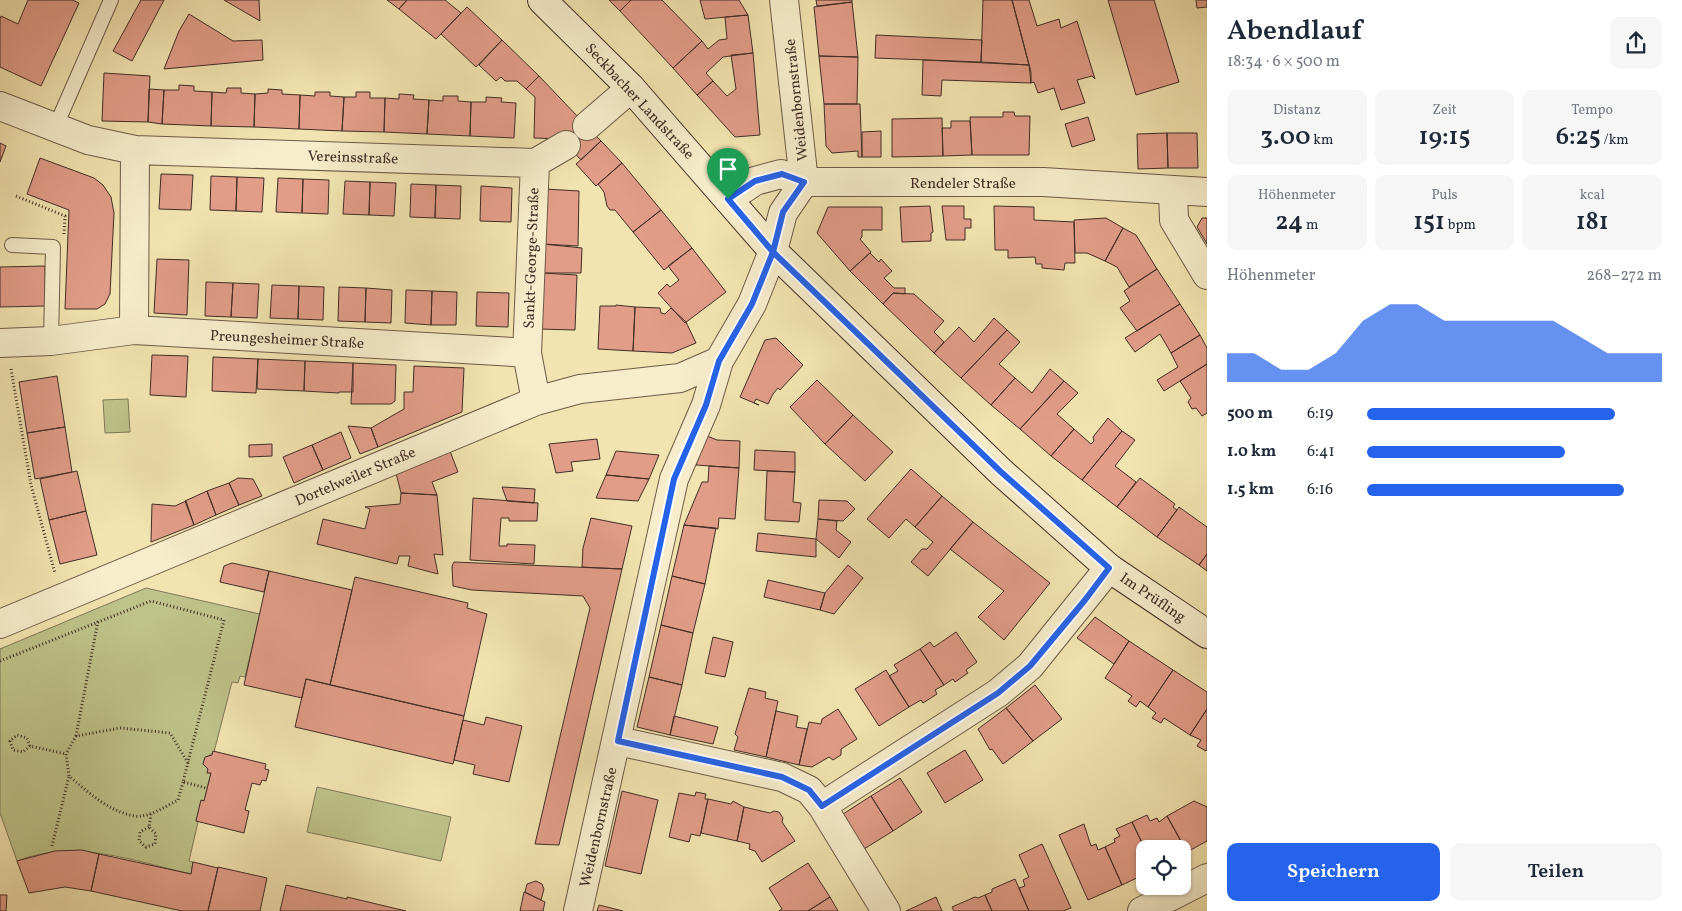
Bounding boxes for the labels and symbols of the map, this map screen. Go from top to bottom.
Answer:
street label: Weidenbornstraße [781,38,814,162]
street label: Seckbacher Landstraße [579,39,698,165]
street label: Vereinsstraße [307,146,399,171]
pin [707,148,749,199]
street label: Rendeler Straße [910,174,1016,195]
street label: Sankt-George-Straße [520,187,545,329]
street label: Preungesheimer Straße [209,326,365,355]
street label: Dortelweiler Straße [292,442,419,512]
street label: Im Prüfling [1115,568,1190,628]
street label: Weidenbornstraße [575,765,624,890]

